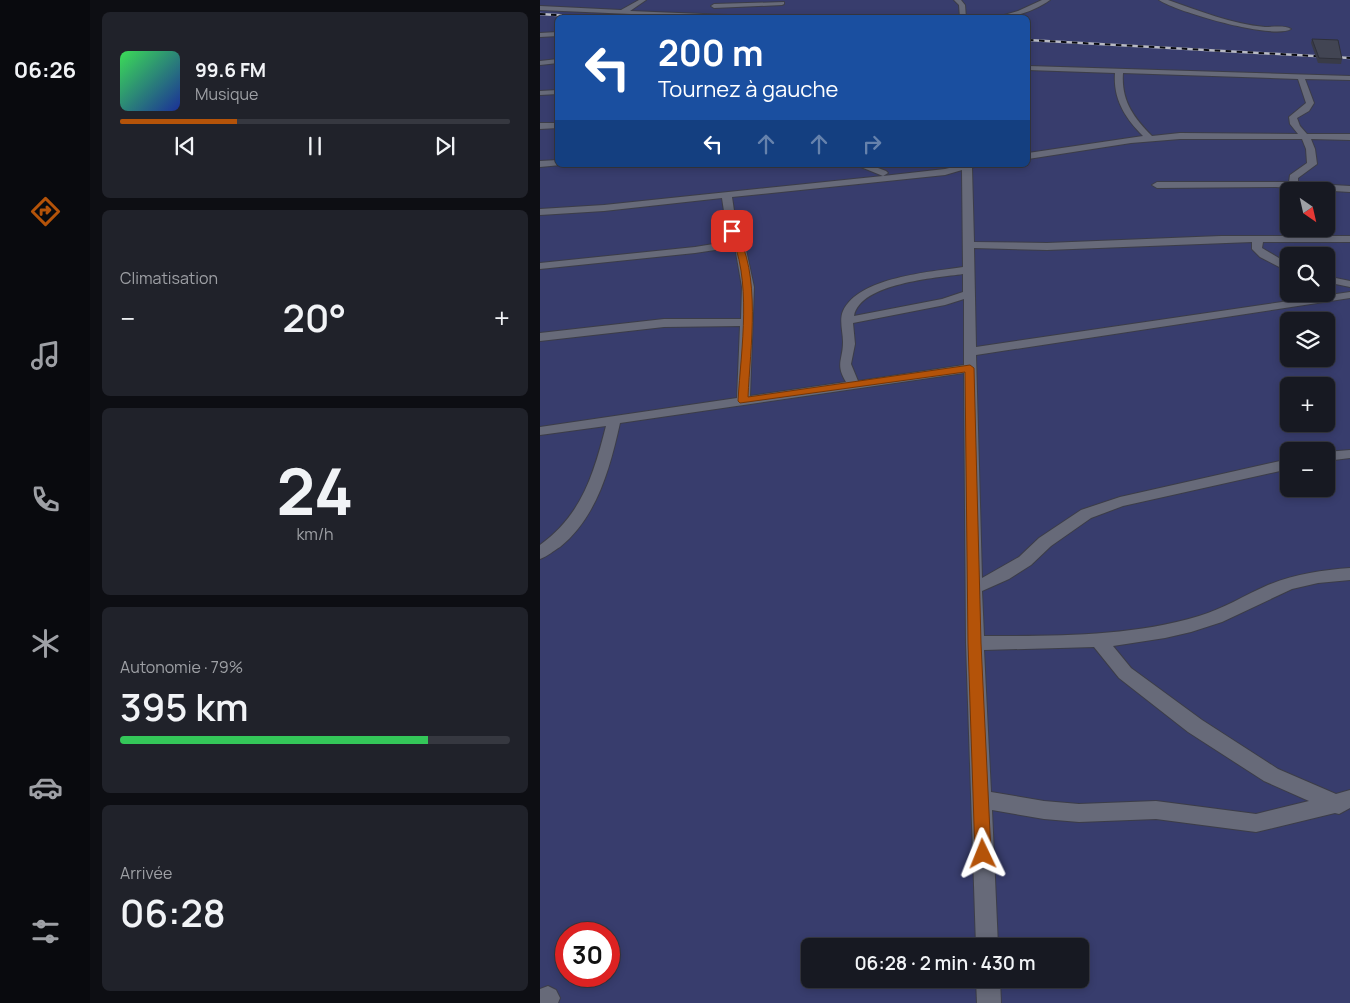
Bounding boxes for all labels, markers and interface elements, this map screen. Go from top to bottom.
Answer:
text: 200 m [658,29,763,77]
icon: left [575,35,640,100]
text: 06:26 [14,55,76,85]
text: 99.6 FM [195,57,266,83]
text: Tournez à gauche [658,74,838,104]
text: Musique [195,83,258,105]
icon: left [699,130,727,158]
icon: ahead [752,130,780,158]
icon: ahead [805,130,833,158]
icon: right [858,130,886,158]
icon: previous [171,132,199,160]
icon: pause [301,132,329,160]
icon: next [431,132,459,160]
north arrow [1280,182,1335,238]
map controls [1280,182,1335,497]
icon: directions [28,194,63,229]
pin [711,210,753,252]
icon: arrive [718,217,746,245]
button: search [1280,247,1335,302]
text: Climatisation [120,267,218,289]
text: 20° [283,291,346,343]
text: − [120,299,135,337]
text: + [494,299,510,337]
button: layers [1280,312,1335,367]
icon: music [28,338,63,373]
button: + [1280,377,1335,432]
button: − [1280,442,1335,497]
text: 24 [277,446,353,535]
icon: phone [28,482,63,517]
text: km/h [296,523,334,545]
icon: climate [28,626,63,661]
text: Autonomie · 79% [120,656,243,678]
text: 395 km [120,680,249,732]
icon: car [28,770,63,805]
position arrow [956,827,1008,879]
text: Arrivée [120,862,172,884]
text: 06:28 [120,886,226,938]
icon: filters [28,914,63,949]
speed limit sign: 30 [555,922,620,987]
text: 06:28 · 2 min · 430 m [854,950,1036,976]

